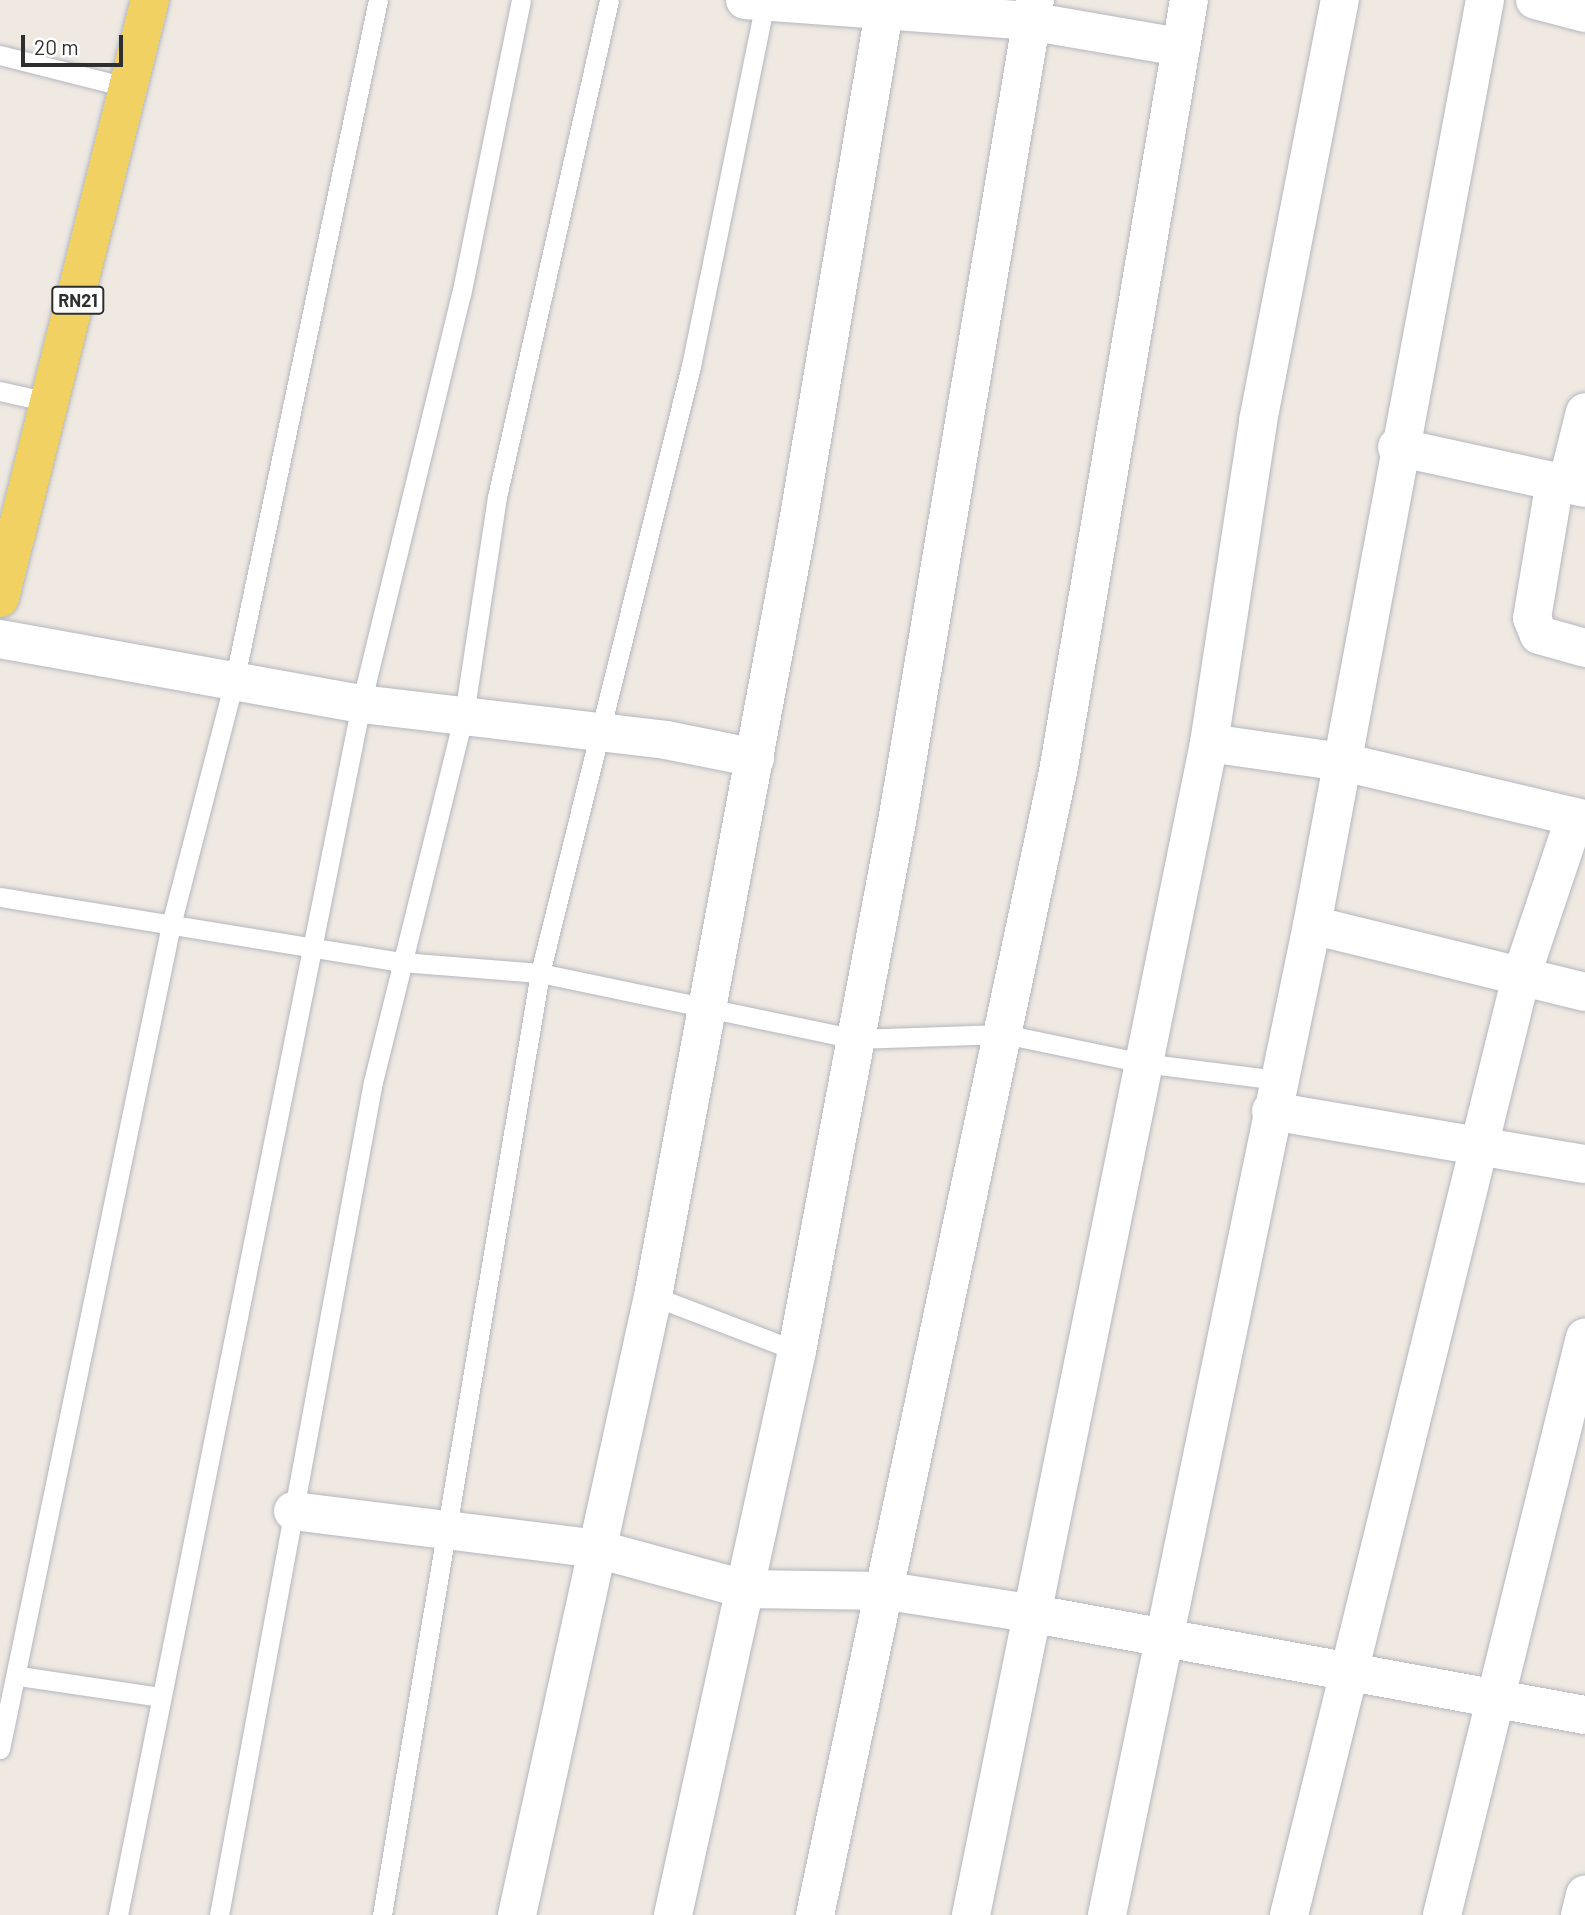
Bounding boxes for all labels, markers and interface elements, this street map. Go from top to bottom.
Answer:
scale bar [24,21,126,65]
text: 20 m [34,34,79,59]
road number: RN21 [50,286,106,314]

